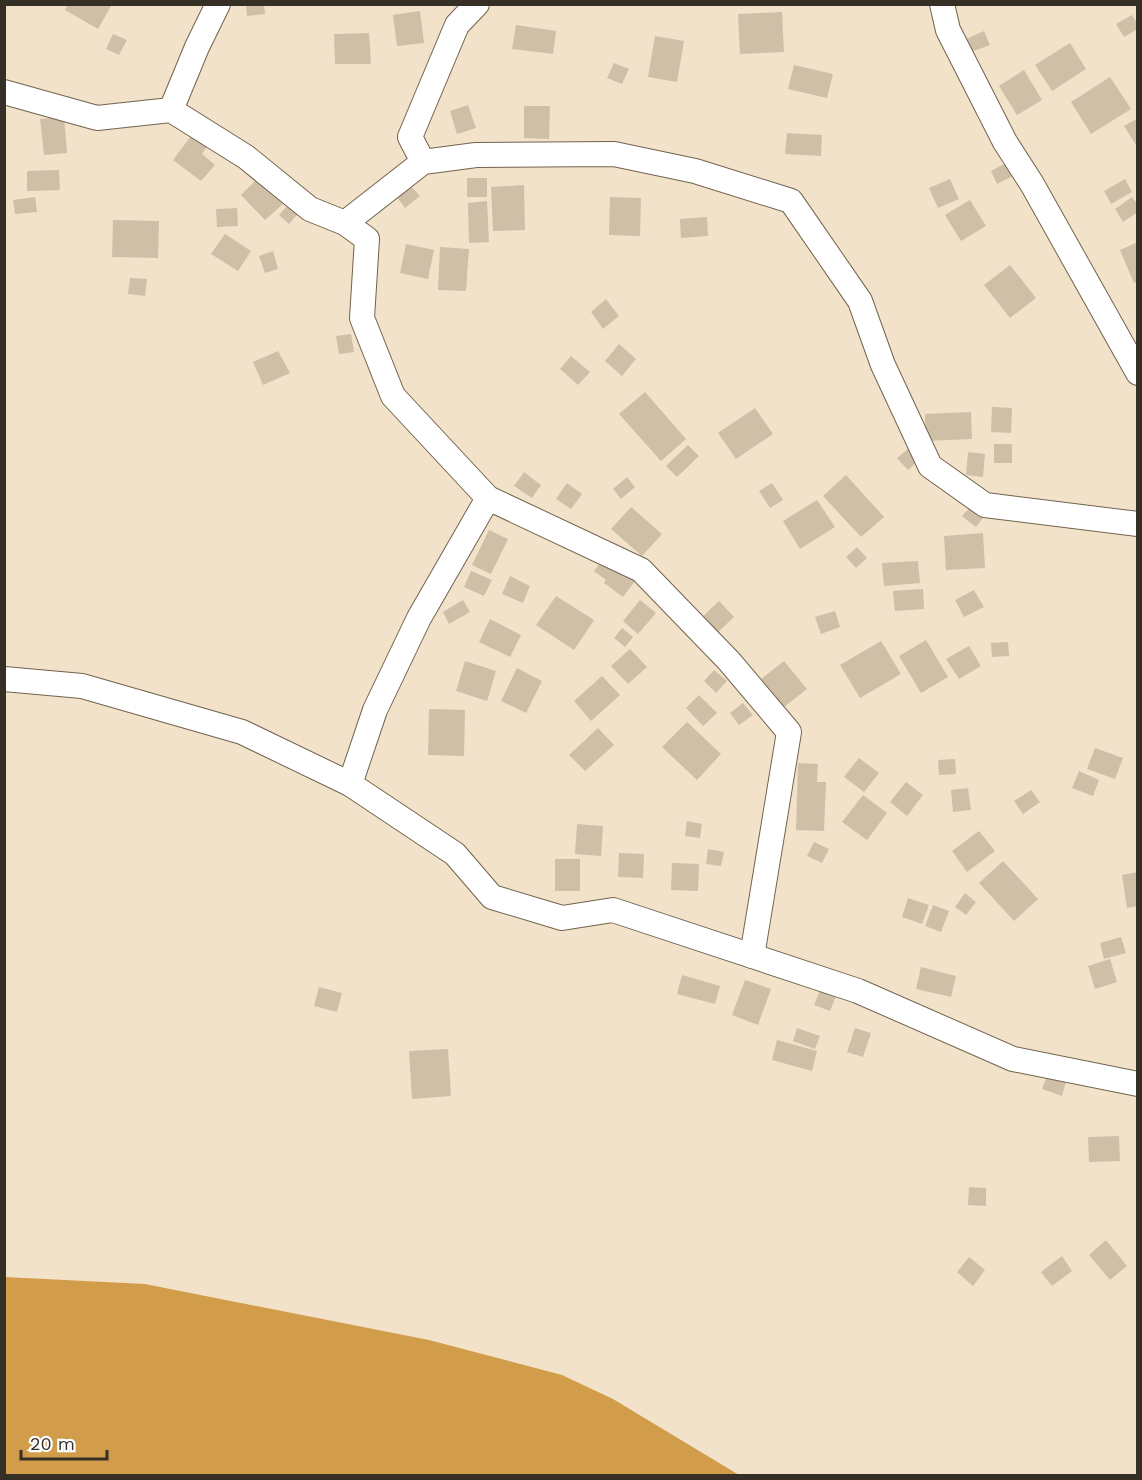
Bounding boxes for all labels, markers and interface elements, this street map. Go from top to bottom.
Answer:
scale bar [21,1423,106,1461]
text: 20 m [30,1433,75,1454]

